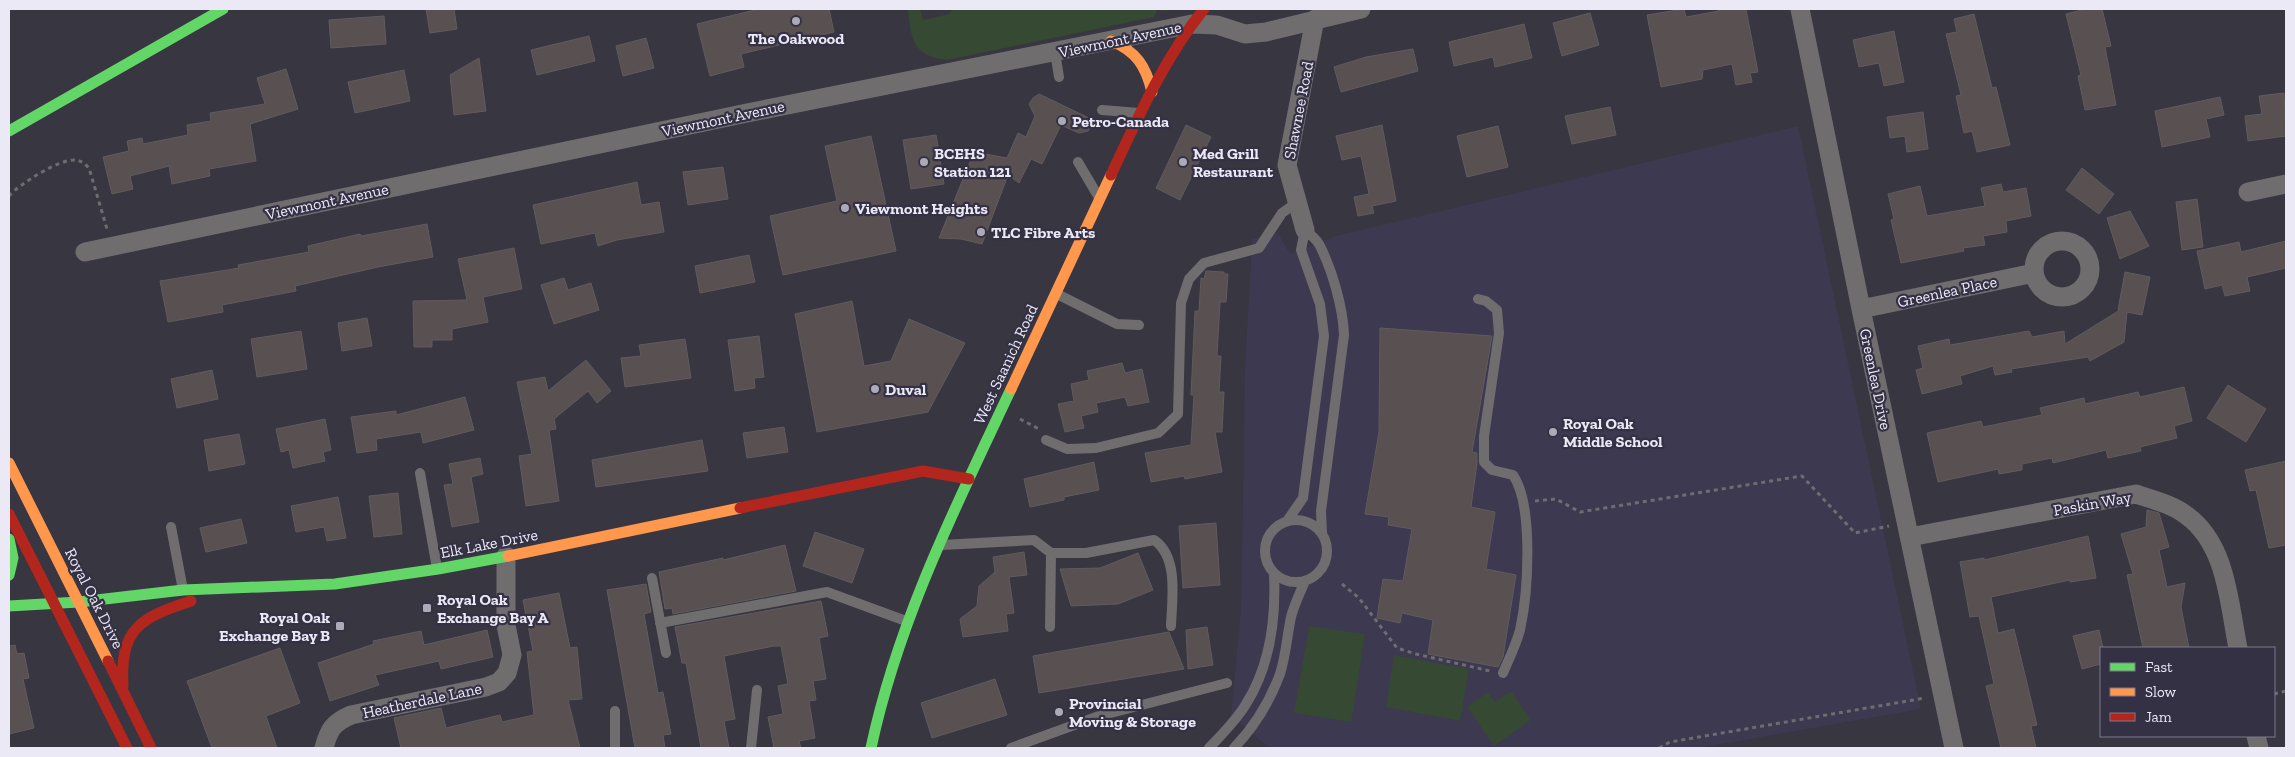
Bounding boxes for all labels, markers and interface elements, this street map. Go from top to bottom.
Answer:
marker: The Oakwood [790,15,802,27]
street label: Viewmont Avenue [1056,17,1183,62]
place label: The Oakwood [748,29,844,48]
street label: Shawnee Road [1280,59,1317,161]
street label: Viewmont Avenue [659,96,786,141]
place label: Petro-Canada [1072,112,1169,131]
marker: Petro-Canada [1056,115,1068,127]
place label: BCEHS Station 121 [934,144,1011,181]
place label: Med Grill Restaurant [1193,144,1274,181]
marker: BCEHS Station 121 [918,156,930,168]
marker: Med Grill Restaurant [1177,156,1189,168]
street label: Viewmont Avenue [263,179,390,224]
place label: Viewmont Heights [855,199,988,218]
marker: Viewmont Heights [839,202,851,214]
place label: TLC Fibre Arts [991,223,1095,242]
marker: TLC Fibre Arts [975,226,987,238]
street label: Greenlea Place [1896,272,1999,311]
street label: West Saanich Road [969,301,1042,427]
street label: Greenlea Drive [1856,327,1895,431]
place label: Duval [885,380,927,399]
marker: Duval [869,383,881,395]
place label: Royal Oak Middle School [1563,414,1663,451]
marker: Royal Oak Middle School [1547,426,1559,438]
street label: Paskin Way [2052,487,2133,520]
street label: Elk Lake Drive [439,525,539,562]
street label: Royal Oak Drive [61,545,128,652]
place label: Royal Oak Exchange Bay A [437,590,549,627]
marker: Royal Oak Exchange Bay A [421,602,433,614]
place label: Royal Oak Exchange Bay B [219,608,330,645]
marker: Royal Oak Exchange Bay B [334,620,346,632]
legend [2100,647,2275,737]
text: Fast [2145,658,2173,676]
street label: Heatherdale Lane [361,679,483,722]
text: Slow [2145,683,2177,701]
place label: Provincial Moving & Storage [1069,694,1196,731]
marker: Provincial Moving & Storage [1053,706,1065,718]
text: Jam [2145,708,2172,726]

